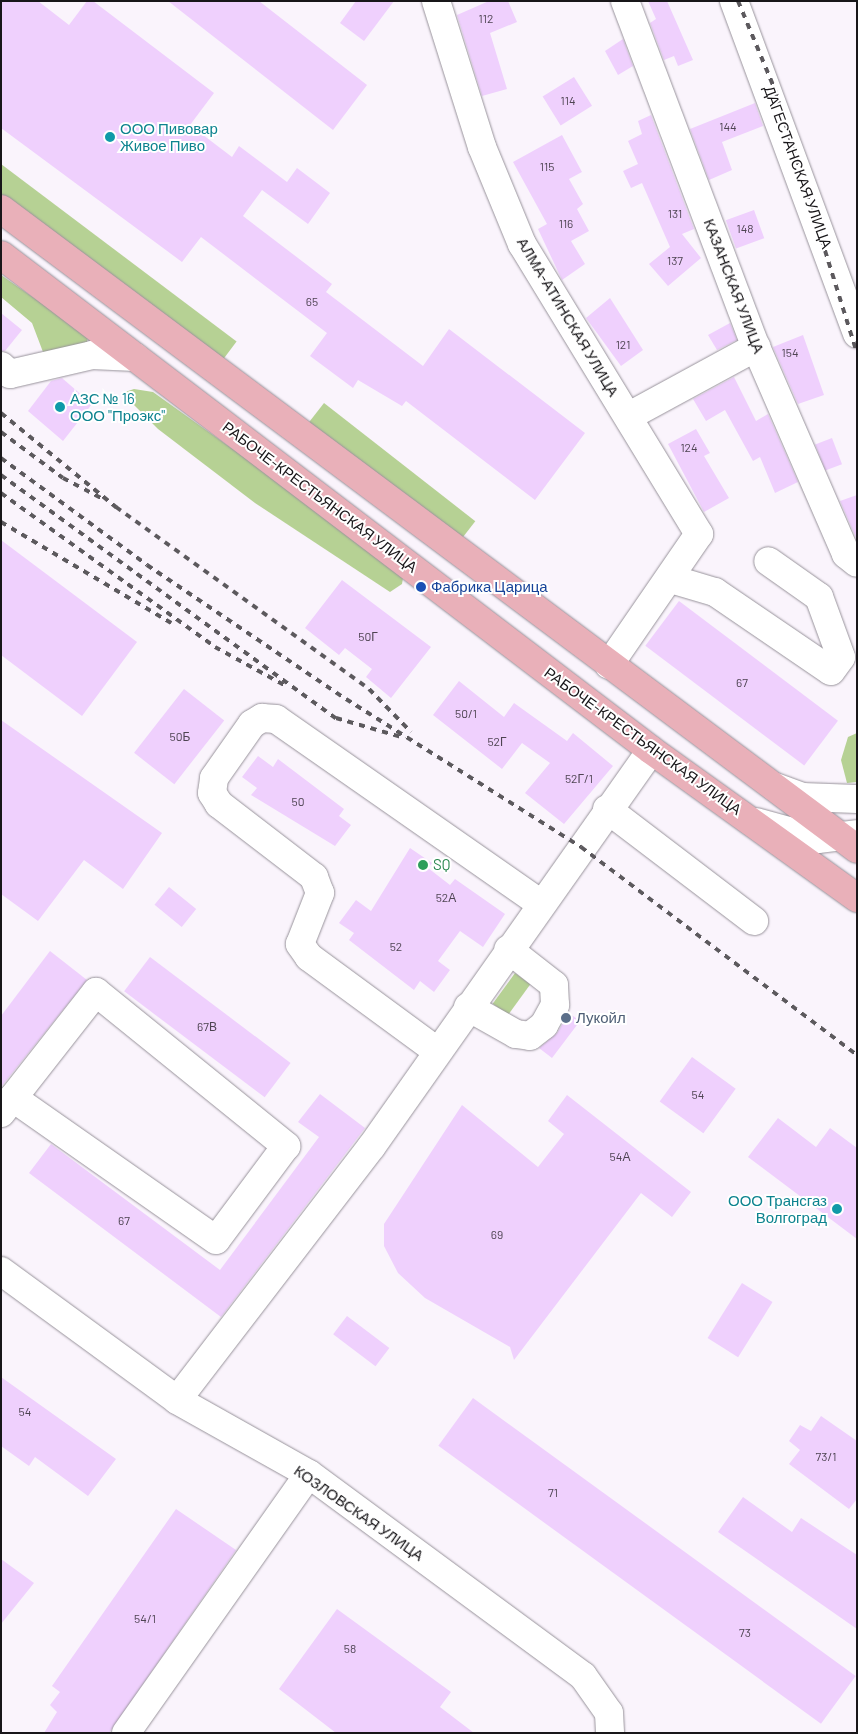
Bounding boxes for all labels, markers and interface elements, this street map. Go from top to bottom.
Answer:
house number: 112 [479,12,493,26]
street label: ДАГЕСТАНСКАЯ УЛИЦА [760,83,836,251]
house number: 114 [560,94,576,108]
place label: ООО Пивовар Живое Пиво [120,119,218,154]
house number: 144 [719,120,737,134]
marker: ООО Пивовар Живое Пиво [104,131,116,143]
house number: 115 [540,160,554,174]
house number: 131 [668,207,682,221]
street label: КАЗАНСКАЯ УЛИЦА [700,216,768,356]
house number: 116 [559,217,573,231]
house number: 148 [736,222,754,236]
street label: АЛМА-АТИНСКАЯ УЛИЦА [513,234,623,400]
house number: 137 [667,254,683,268]
house number: 65 [306,295,318,309]
house number: 121 [616,338,630,352]
house number: 154 [782,346,798,360]
place label: АЗС № 16 ООО "Проэкс" [70,389,165,424]
marker: АЗС № 16 ООО "Проэкс" [54,401,66,413]
street label: РАБОЧЕ-КРЕСТЬЯНСКАЯ УЛИЦА [219,418,421,576]
house number: 124 [680,441,698,455]
place label: Фабрика Царица [431,578,548,596]
marker: Фабрика Царица [415,581,427,593]
house number: 50Г [358,630,378,644]
street label: РАБОЧЕ-КРЕСТЬЯНСКАЯ УЛИЦА [541,663,745,819]
house number: 67 [736,676,748,690]
house number: 50/1 [455,707,477,721]
house number: 50Б [170,730,190,744]
house number: 52Г [487,735,507,749]
house number: 52Г/1 [565,772,593,786]
house number: 50 [292,795,304,809]
place label: SQ [433,856,450,874]
marker: SQ [417,859,429,871]
house number: 52А [436,891,456,905]
house number: 52 [390,940,402,954]
place label: Лукойл [576,1009,626,1027]
marker: Лукойл [560,1012,572,1024]
house number: 67В [197,1020,217,1034]
house number: 54 [692,1088,704,1102]
house number: 54А [610,1150,630,1164]
place label: ООО Трансгаз Волгоград [728,1191,827,1226]
marker: ООО Трансгаз Волгоград [831,1203,843,1215]
house number: 67 [118,1214,130,1228]
house number: 69 [491,1228,503,1242]
house number: 54 [19,1405,31,1419]
house number: 73/1 [816,1450,836,1464]
street label: КОЗЛОВСКАЯ УЛИЦА [291,1461,427,1565]
house number: 71 [548,1486,558,1500]
house number: 54/1 [134,1612,156,1626]
house number: 73 [739,1626,751,1640]
house number: 58 [344,1642,356,1656]

